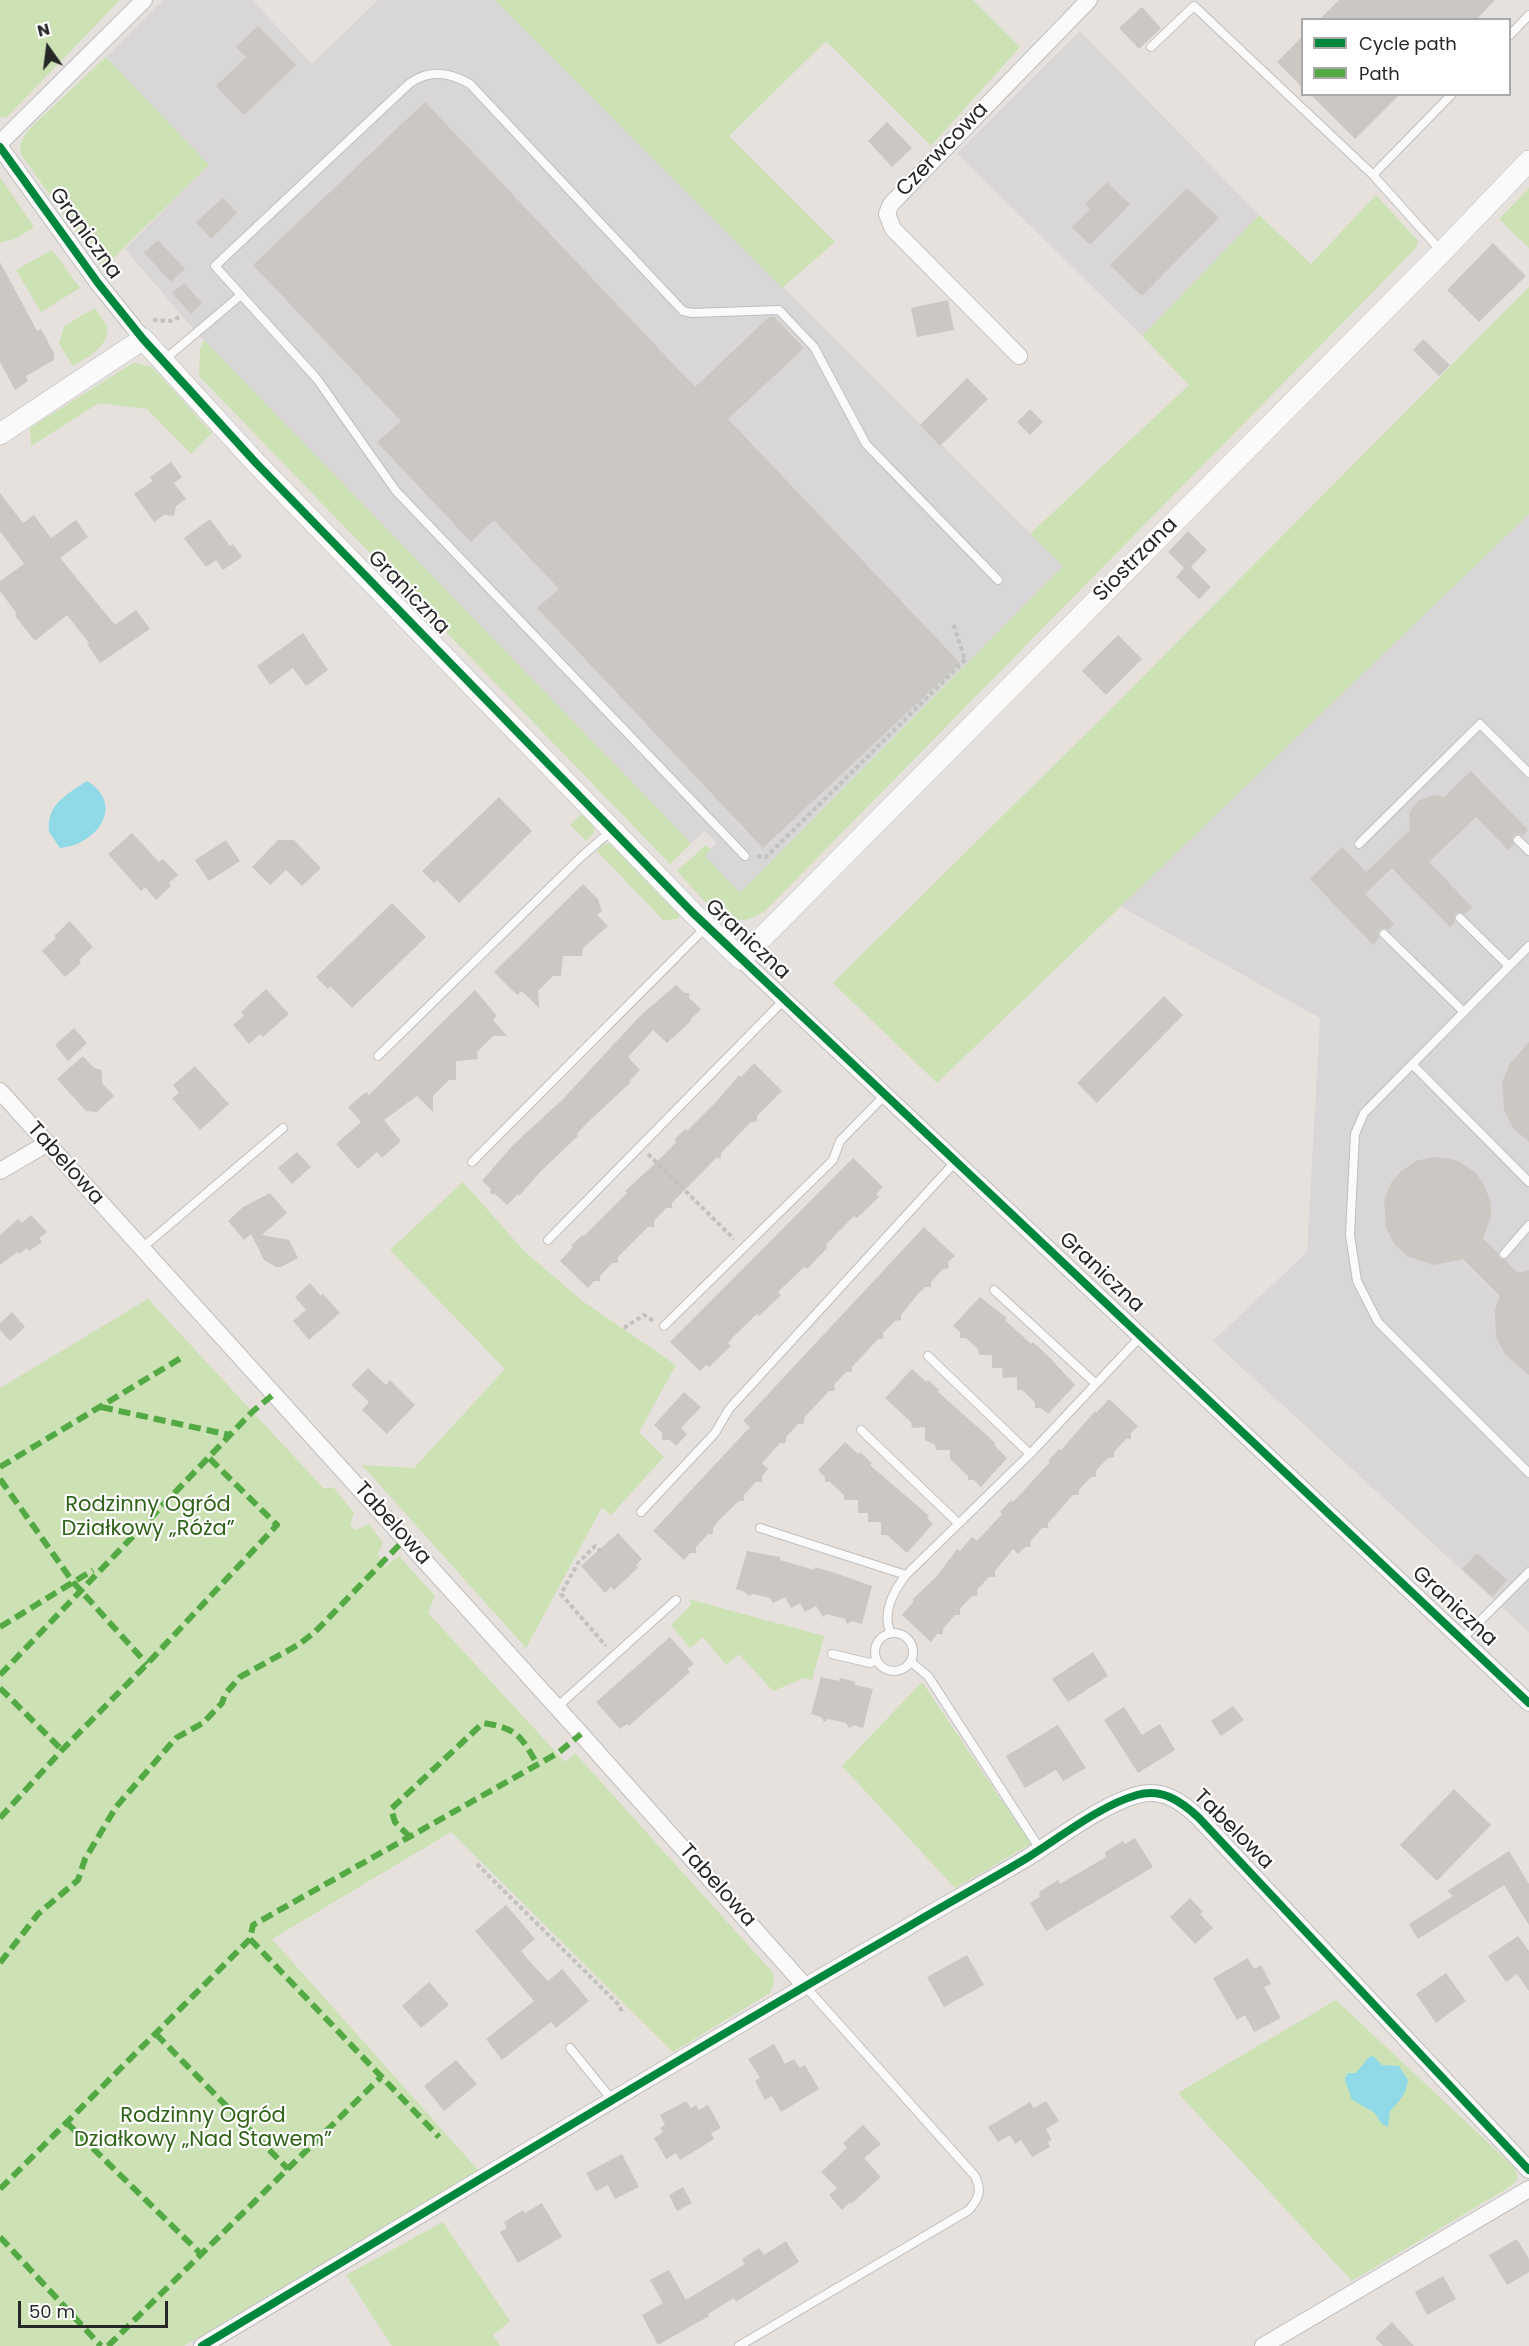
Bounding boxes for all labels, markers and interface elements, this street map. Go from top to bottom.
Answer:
text: N [35,17,52,43]
north arrow [18,18,78,78]
legend [1301,18,1511,96]
text: Cycle path [1359,31,1457,56]
text: Path [1359,61,1400,86]
street label: Czerwcowa [892,98,994,202]
street label: Graniczna [43,183,127,285]
street label: Siostrzana [1089,513,1183,607]
street label: Graniczna [362,546,454,640]
street label: Graniczna [699,894,795,986]
street label: Tabelowa [21,1117,109,1211]
street label: Graniczna [1053,1227,1149,1319]
street label: Tabelowa [348,1477,436,1571]
park label: Rodzinny Ogród Działkowy „Róża” [61,1493,235,1543]
street label: Graniczna [1406,1561,1502,1653]
street label: Tabelowa [1188,1785,1278,1875]
street label: Tabelowa [673,1839,761,1933]
park label: Rodzinny Ogród Działkowy „Nad Stawem” [74,2104,332,2154]
scale bar [21,2289,171,2327]
text: 50 m [29,2299,75,2324]

